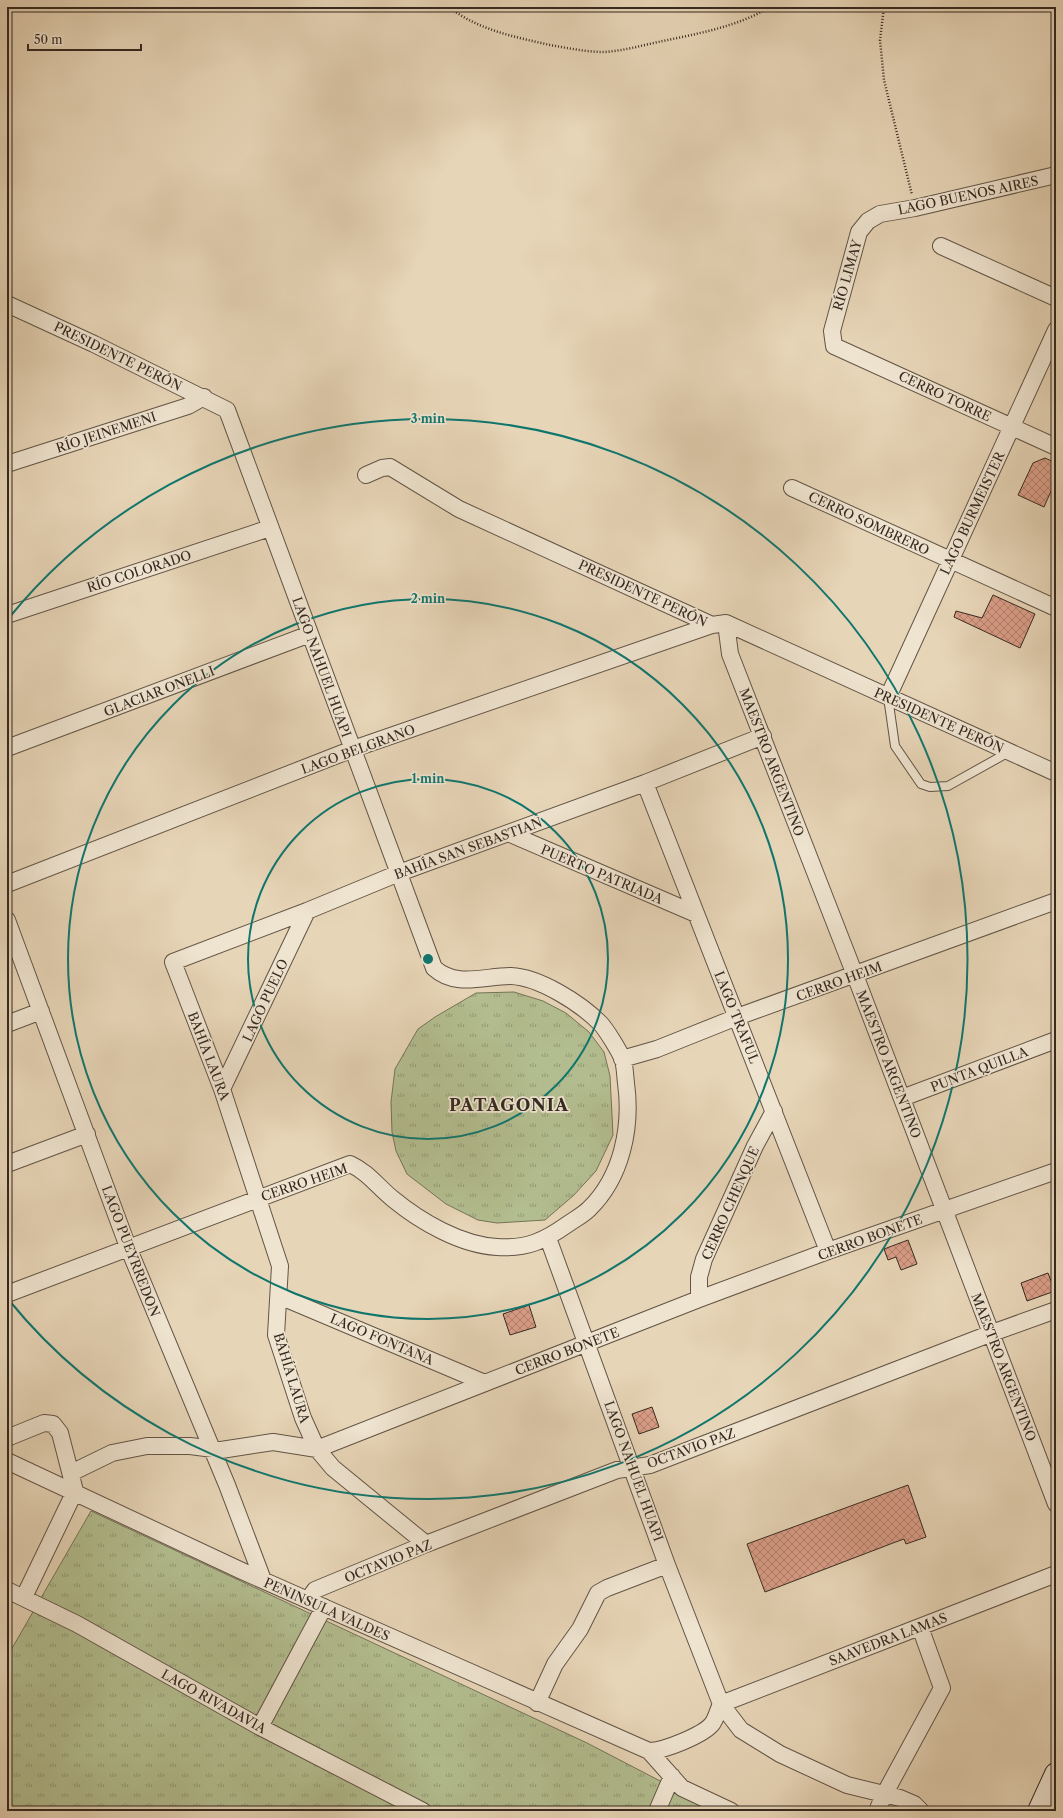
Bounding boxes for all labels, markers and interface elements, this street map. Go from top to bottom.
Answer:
scale bar [28,26,141,52]
text: 50 m [34,32,63,47]
street label: LAGO BUENOS AIRES [896,172,1040,218]
street label: RÍO LIMAY [829,237,865,312]
street label: PRESIDENTE PERÓN [52,318,185,394]
street label: CERRO TORRE [896,368,994,424]
street label: RÍO JEINEMENI [54,408,158,456]
text: 3 min [411,411,446,426]
street label: LAGO BURMEISTER [936,448,1008,577]
street label: CERRO SOMBRERO [806,488,932,558]
street label: RÍO COLORADO [85,547,193,595]
street label: PRESIDENTE PERÓN [576,556,710,630]
text: 2 min [411,591,446,606]
street label: LAGO NAHUEL HUAPI [289,595,355,740]
street label: GLACIAR ONELLI [101,662,217,720]
street label: PRESIDENTE PERÓN [872,684,1007,756]
street label: MAESTRO ARGENTINO [736,686,808,839]
street label: LAGO BELGRANO [299,721,417,777]
text: 1 min [412,771,445,786]
street label: BAHÍA SAN SEBASTIAN [392,814,544,882]
street label: PUERTO PATRIADA [539,841,666,907]
centre of rings [421,952,435,966]
street label: LAGO PUELO [239,956,291,1044]
street label: CERRO HEIM [794,958,884,1004]
street label: LAGO TRAFUL [711,969,763,1066]
street label: MAESTRO ARGENTINO [853,988,925,1141]
street label: BAHÍA LAURA [185,1009,233,1103]
street label: PUNTA QUILLA [928,1043,1030,1095]
district label: PATAGONIA [449,1095,569,1115]
street label: CERRO CHENQUE [698,1144,762,1262]
street label: CERRO HEIM [259,1160,349,1204]
street label: LAGO PUEYRREDON [99,1183,164,1319]
street label: CERRO BONETE [815,1211,925,1263]
street label: MAESTRO ARGENTINO [968,1291,1040,1444]
street label: LAGO FONTANA [328,1310,437,1368]
street label: CERRO BONETE [513,1324,621,1378]
street label: BAHÍA LAURA [271,1331,313,1426]
street label: LAGO NAHUEL HUAPI [601,1399,667,1544]
street label: OCTAVIO PAZ [645,1425,738,1471]
street label: OCTAVIO PAZ [342,1536,434,1586]
street label: PENINSULA VALDES [262,1574,393,1644]
street label: SAAVEDRA LAMAS [827,1609,950,1669]
street label: LAGO RIVADAVIA [159,1666,270,1737]

